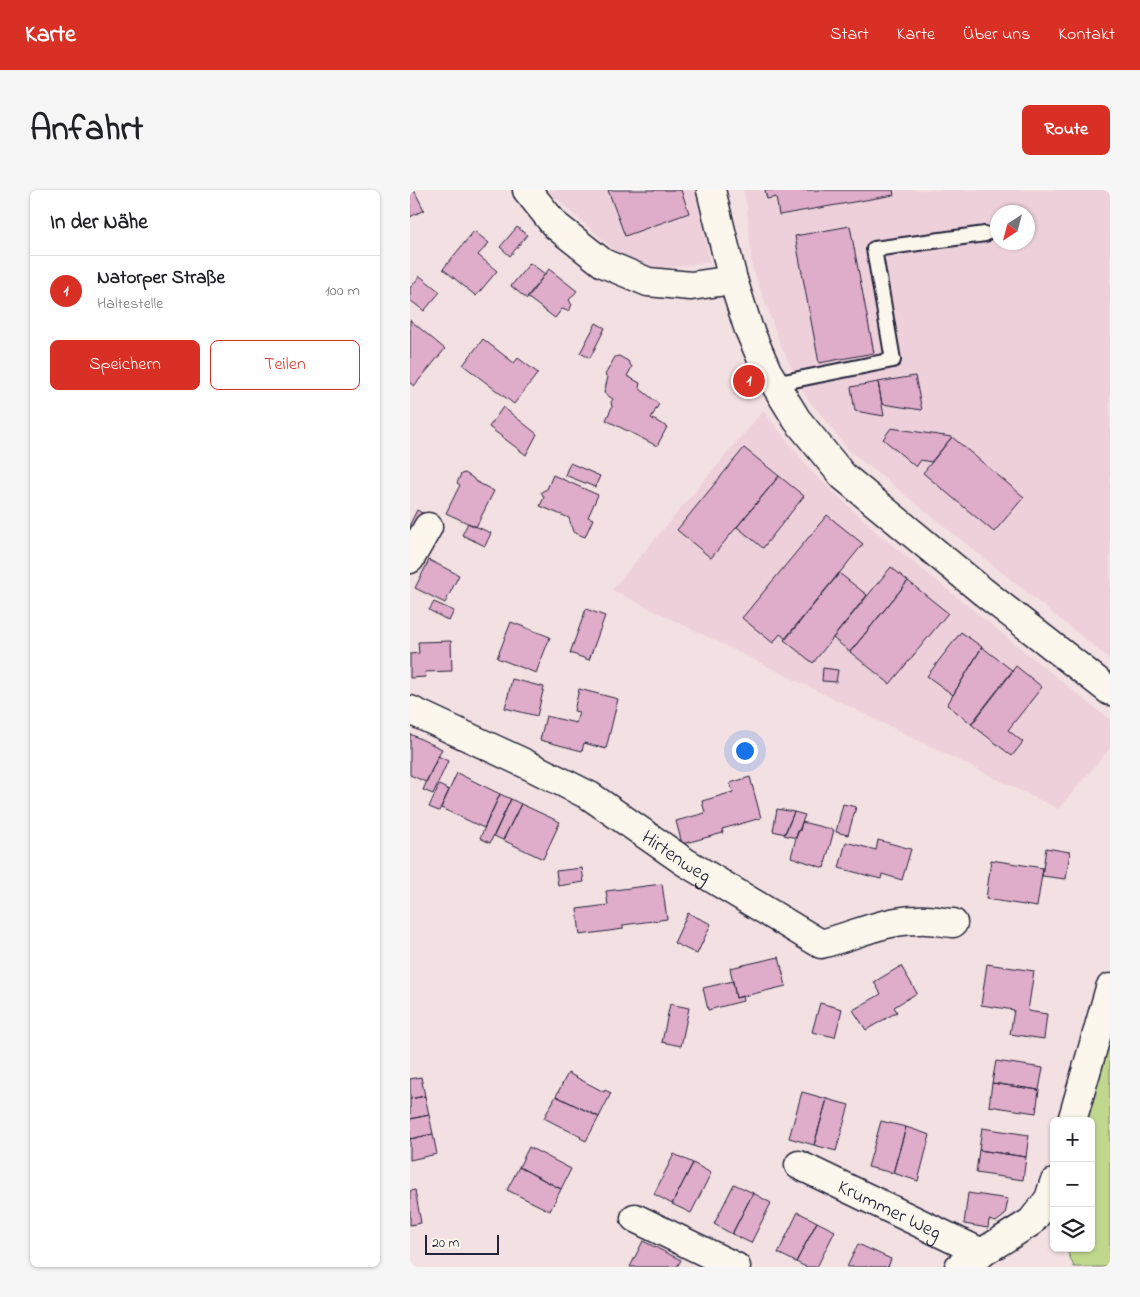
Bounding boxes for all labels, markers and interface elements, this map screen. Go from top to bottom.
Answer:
text: Karte [25,18,76,53]
text: Start [830,22,869,48]
text: Karte [897,22,935,48]
text: Über uns [963,22,1030,48]
text: Kontakt [1058,22,1115,48]
text: Anfahrt [30,105,143,156]
button: Route [1022,105,1110,155]
north arrow [990,205,1035,250]
text: In der Nähe [50,208,148,238]
text: Natorper Straße [97,265,225,292]
text: 1 [63,279,69,303]
text: 100 m [325,279,360,303]
text: Haltestelle [97,292,163,316]
button: Speichern [50,340,200,390]
button: Teilen [210,340,360,390]
pin: 1 [733,362,765,400]
your location [732,738,758,764]
street label: Hirtenweg [635,824,716,892]
map controls [1050,1117,1095,1252]
button: + [1050,1117,1095,1162]
button: − [1050,1162,1095,1207]
street label: Krummer Weg [832,1174,946,1249]
button: layers [1050,1207,1095,1252]
scale bar [425,1232,499,1255]
text: 20 m [432,1233,459,1254]

